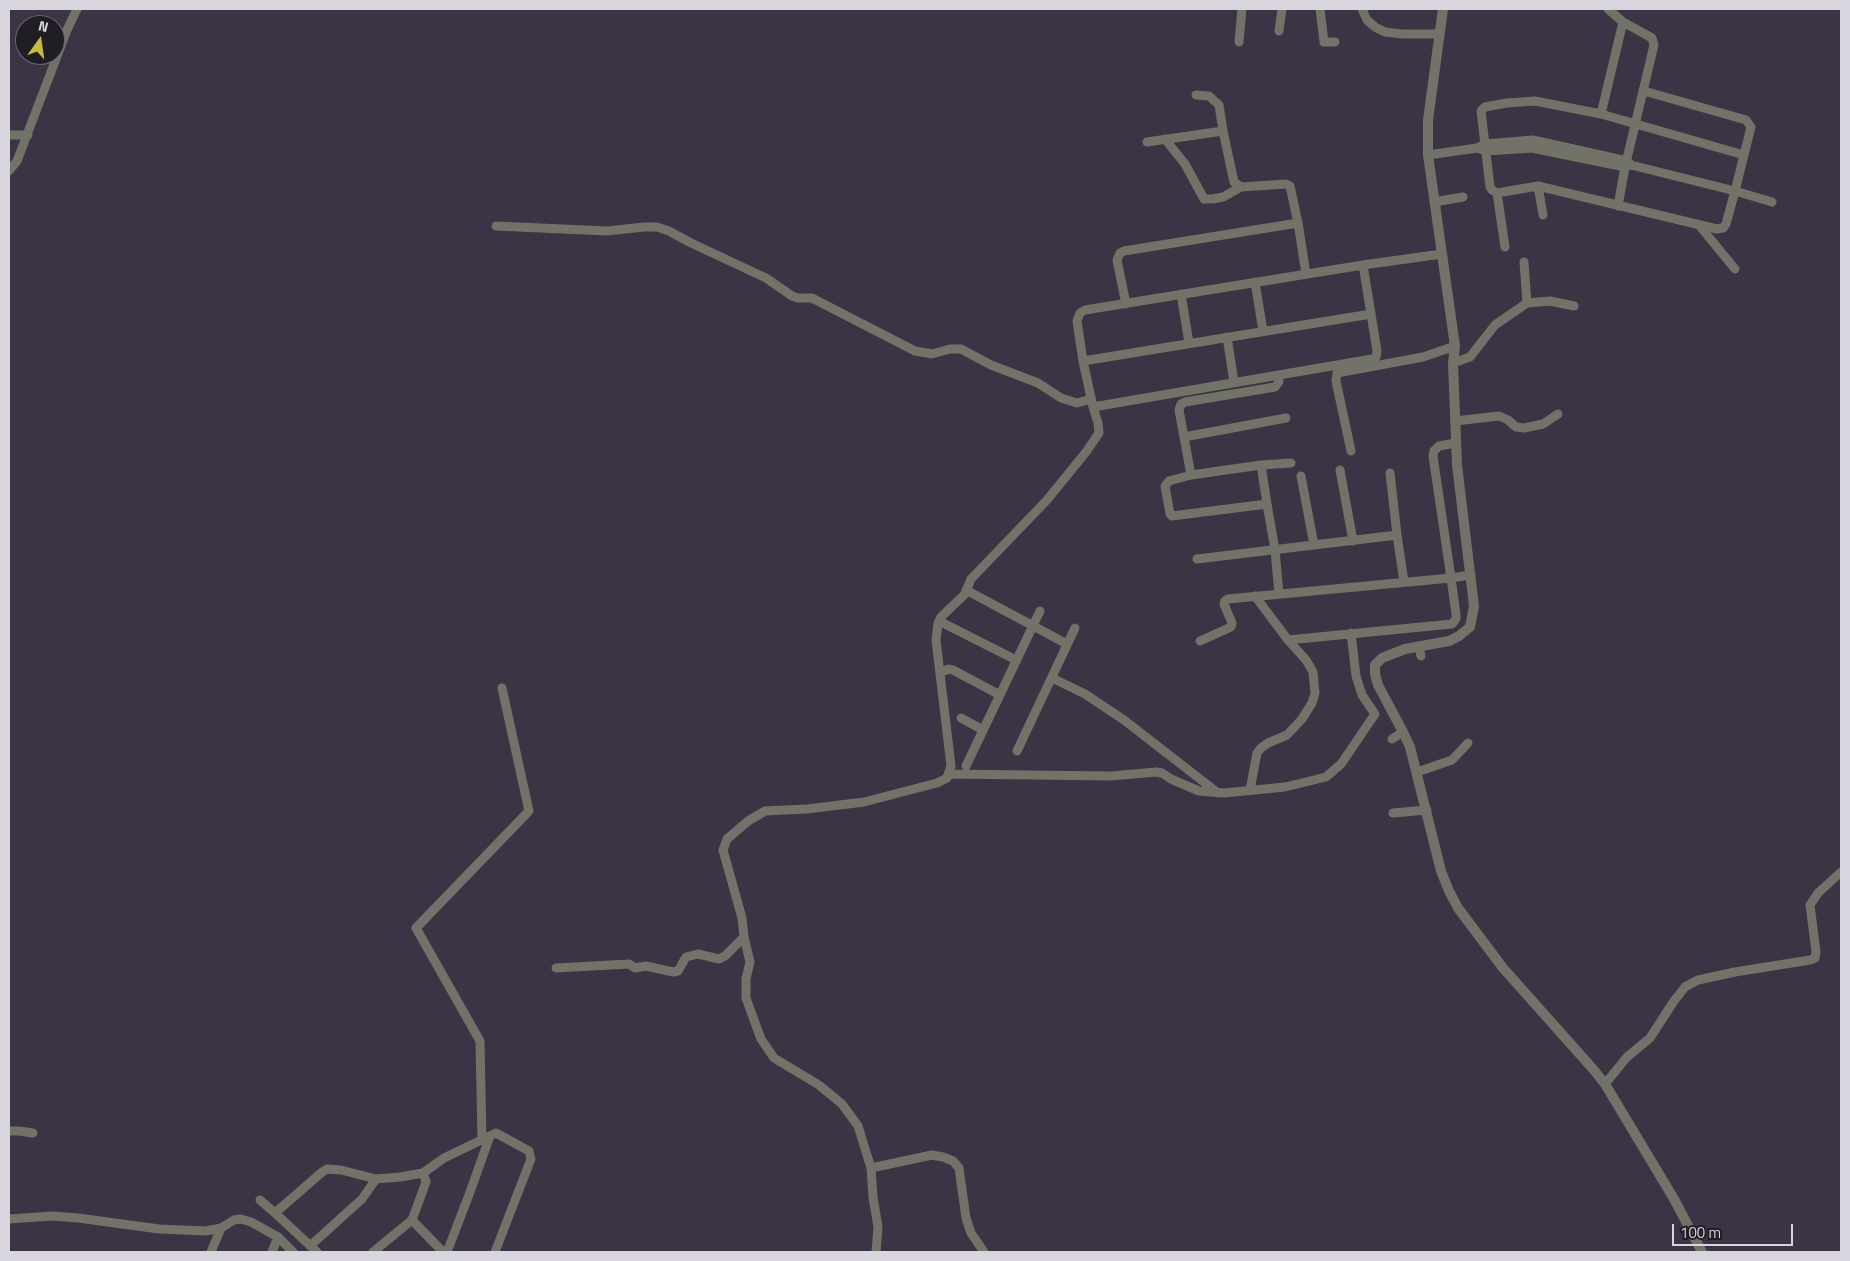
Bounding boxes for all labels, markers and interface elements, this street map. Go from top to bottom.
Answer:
north arrow [15,15,65,65]
text: N [36,15,51,37]
scale bar [1675,1214,1796,1246]
text: 100 m [1680,1221,1721,1244]

